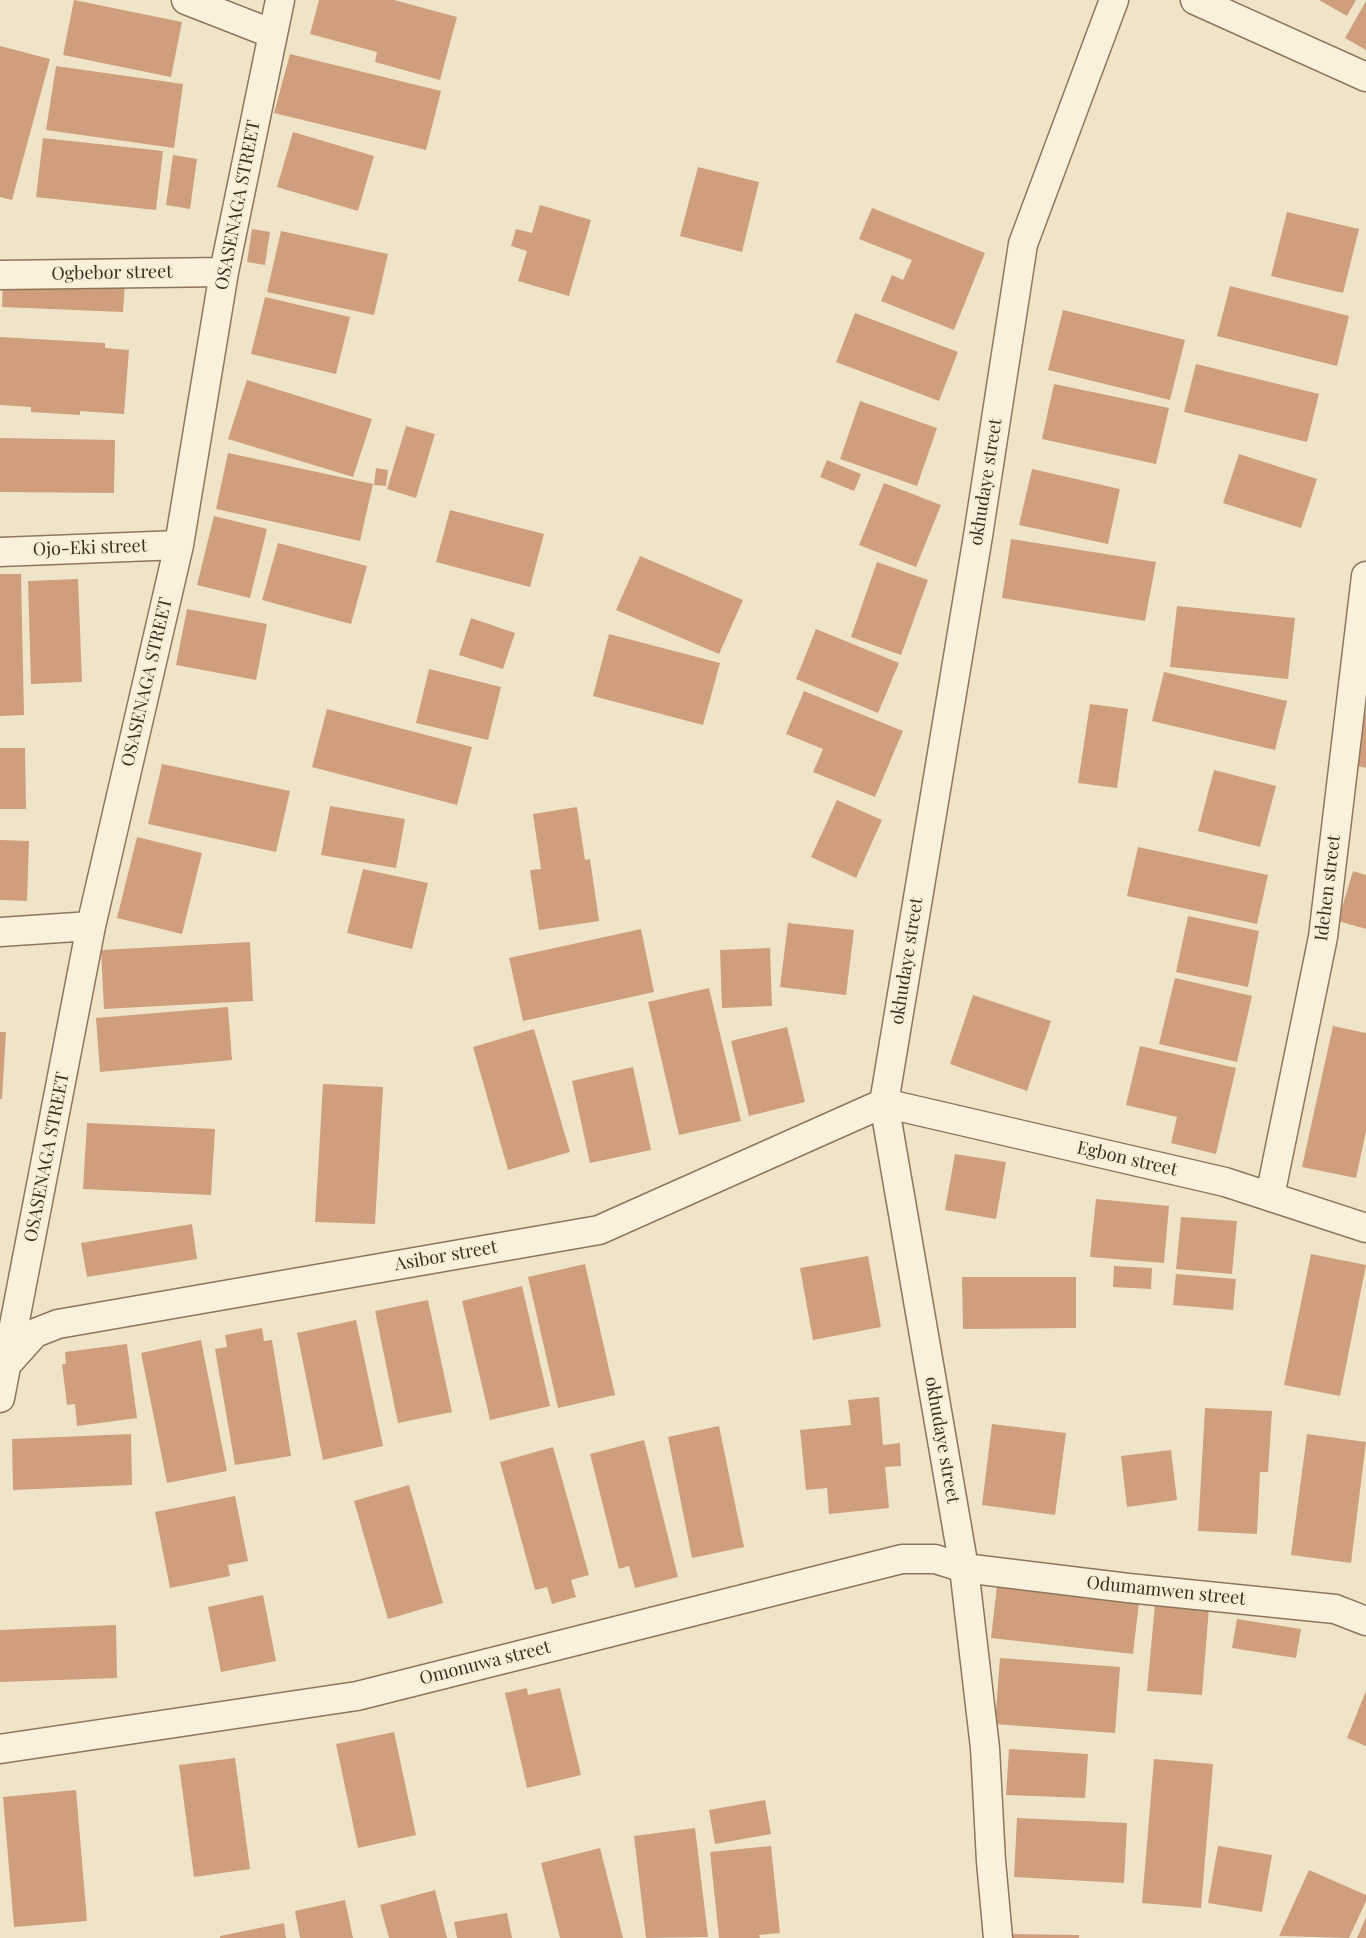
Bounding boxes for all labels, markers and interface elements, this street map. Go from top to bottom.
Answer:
street label: OSASENAGA STREET [211,118,265,292]
street label: Ogbebor street [51,261,173,285]
street label: okhudaye street [965,417,1007,547]
street label: Ojo-Eki street [33,535,147,561]
street label: OSASENAGA STREET [117,595,177,769]
street label: Idehen street [1311,834,1345,942]
street label: okhudaye street [886,896,928,1026]
street label: OSASENAGA STREET [20,1070,74,1244]
street label: Egbon street [1075,1137,1179,1181]
street label: Asibor street [393,1236,499,1276]
street label: okhudaye street [920,1375,964,1505]
street label: Odumamwen street [1085,1572,1247,1610]
street label: Omonuwa street [417,1636,553,1690]

